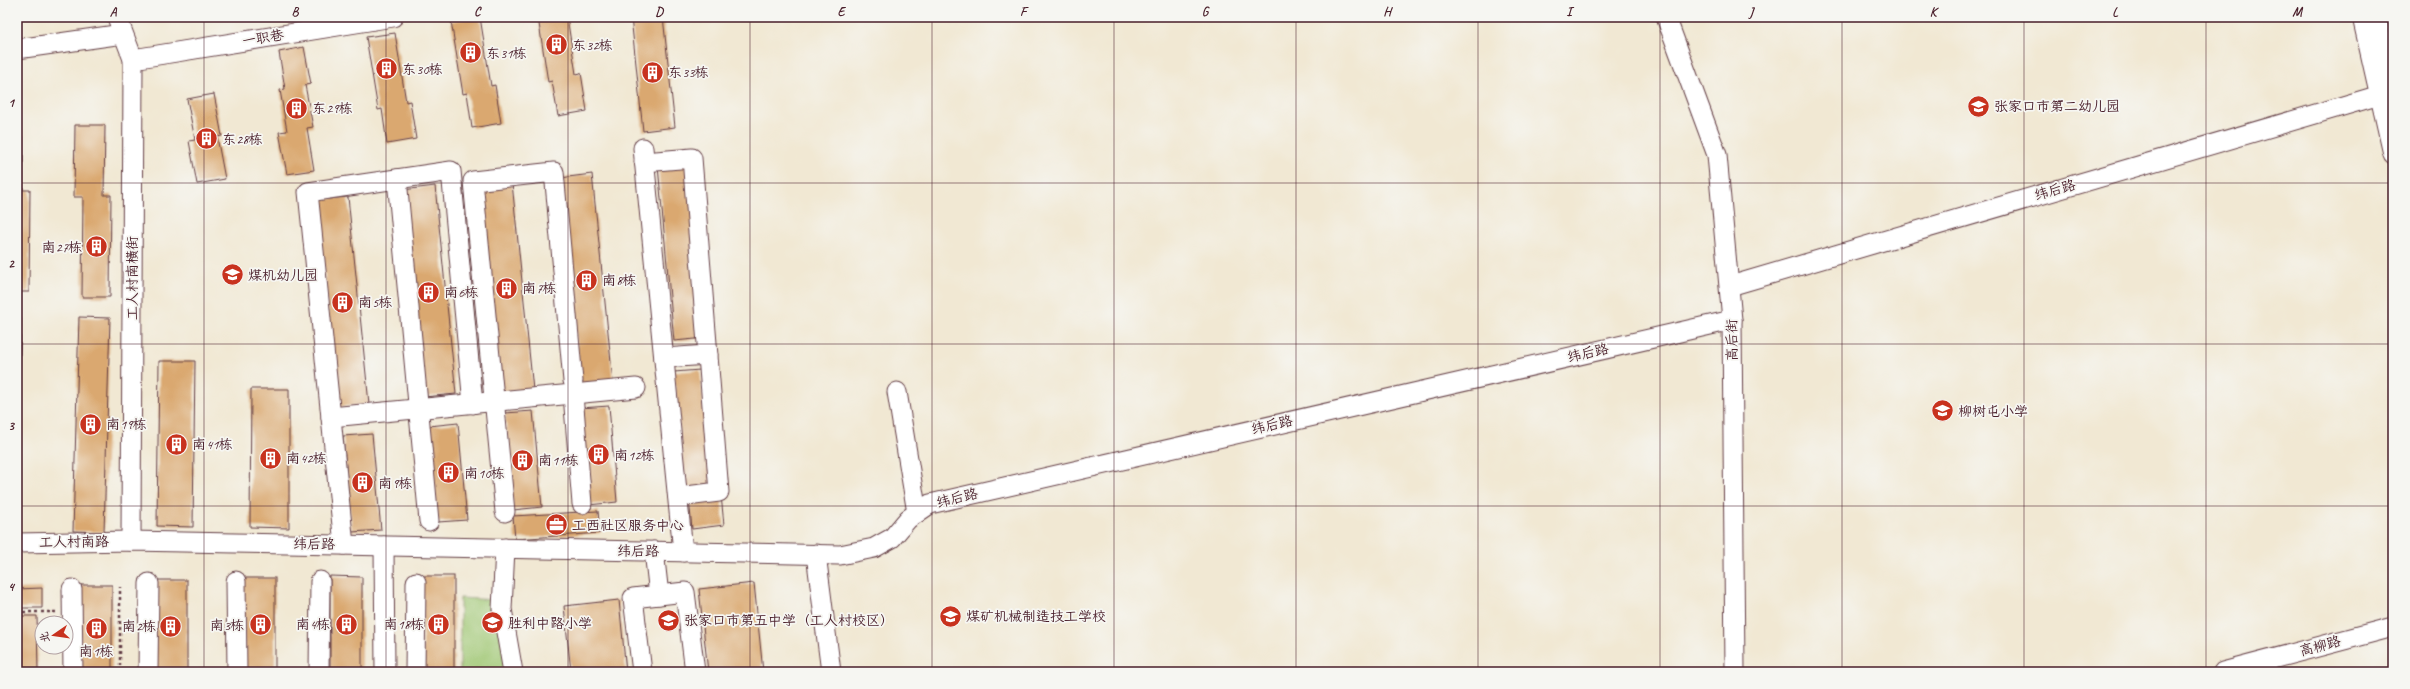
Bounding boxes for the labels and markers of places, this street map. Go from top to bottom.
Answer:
building icon: 东32栋 [544,32,570,58]
place label: 东32栋 [572,37,613,54]
building icon: 东31栋 [458,40,484,66]
place label: 东31栋 [486,45,527,62]
building icon: 东30栋 [373,56,399,82]
building icon: 东33栋 [640,59,666,85]
place label: 东30栋 [402,61,443,78]
place label: 东33栋 [668,64,709,81]
school or university icon: 张家口市第二幼儿园 [1966,93,1992,119]
building icon: 东29栋 [283,95,309,121]
place label: 张家口市第二幼儿园 [1994,98,2120,115]
place label: 东29栋 [312,100,353,117]
building icon: 东28栋 [193,126,219,152]
place label: 东28栋 [222,131,263,148]
building icon: 南27栋 [84,234,110,260]
place label: 南27栋 [41,239,82,256]
school or university icon: 煤机幼儿园 [220,262,246,288]
place label: 煤机幼儿园 [248,267,318,284]
building icon: 南8栋 [574,267,600,293]
place label: 南8栋 [602,272,636,289]
building icon: 南7栋 [494,275,520,301]
building icon: 南6栋 [416,279,442,305]
place label: 南7栋 [522,280,556,297]
place label: 南6栋 [444,284,478,301]
building icon: 南5栋 [330,289,356,315]
place label: 南5栋 [358,294,392,311]
school or university icon: 柳树屯小学 [1930,398,1956,424]
place label: 柳树屯小学 [1958,403,2028,420]
building icon: 南19栋 [78,411,104,437]
place label: 南19栋 [106,416,147,433]
building icon: 南41栋 [163,431,189,457]
place label: 南41栋 [192,436,233,453]
building icon: 南12栋 [586,442,612,468]
building icon: 南42栋 [257,445,283,471]
building icon: 南11栋 [510,447,536,473]
place label: 南12栋 [614,447,655,464]
place label: 南42栋 [286,450,327,467]
place label: 南11栋 [538,452,579,469]
building icon: 南10栋 [435,460,461,486]
place label: 南10栋 [464,465,505,482]
building icon: 南9栋 [349,470,375,496]
place label: 南9栋 [378,475,412,492]
office icon: 工西社区服务中心 [544,512,570,538]
place label: 工西社区服务中心 [572,517,684,534]
school or university icon: 煤矿机械制造技工学校 [938,603,964,629]
school or university icon: 张家口市第五中学（工人村校区） [656,607,682,633]
place label: 煤矿机械制造技工学校 [966,608,1106,625]
school or university icon: 胜利中路小学 [480,610,506,636]
building icon: 南4栋 [333,611,359,637]
building icon: 南18栋 [426,611,452,637]
building icon: 南3栋 [247,612,273,638]
place label: 张家口市第五中学（工人村校区） [684,612,894,629]
building icon: 南2栋 [158,613,184,639]
place label: 胜利中路小学 [508,615,592,632]
building icon: 南1栋 [83,616,109,642]
place label: 南4栋 [296,616,330,633]
place label: 南18栋 [383,616,424,633]
place label: 南3栋 [210,617,244,634]
place label: 南2栋 [122,618,156,635]
place label: 南1栋 [79,643,113,660]

